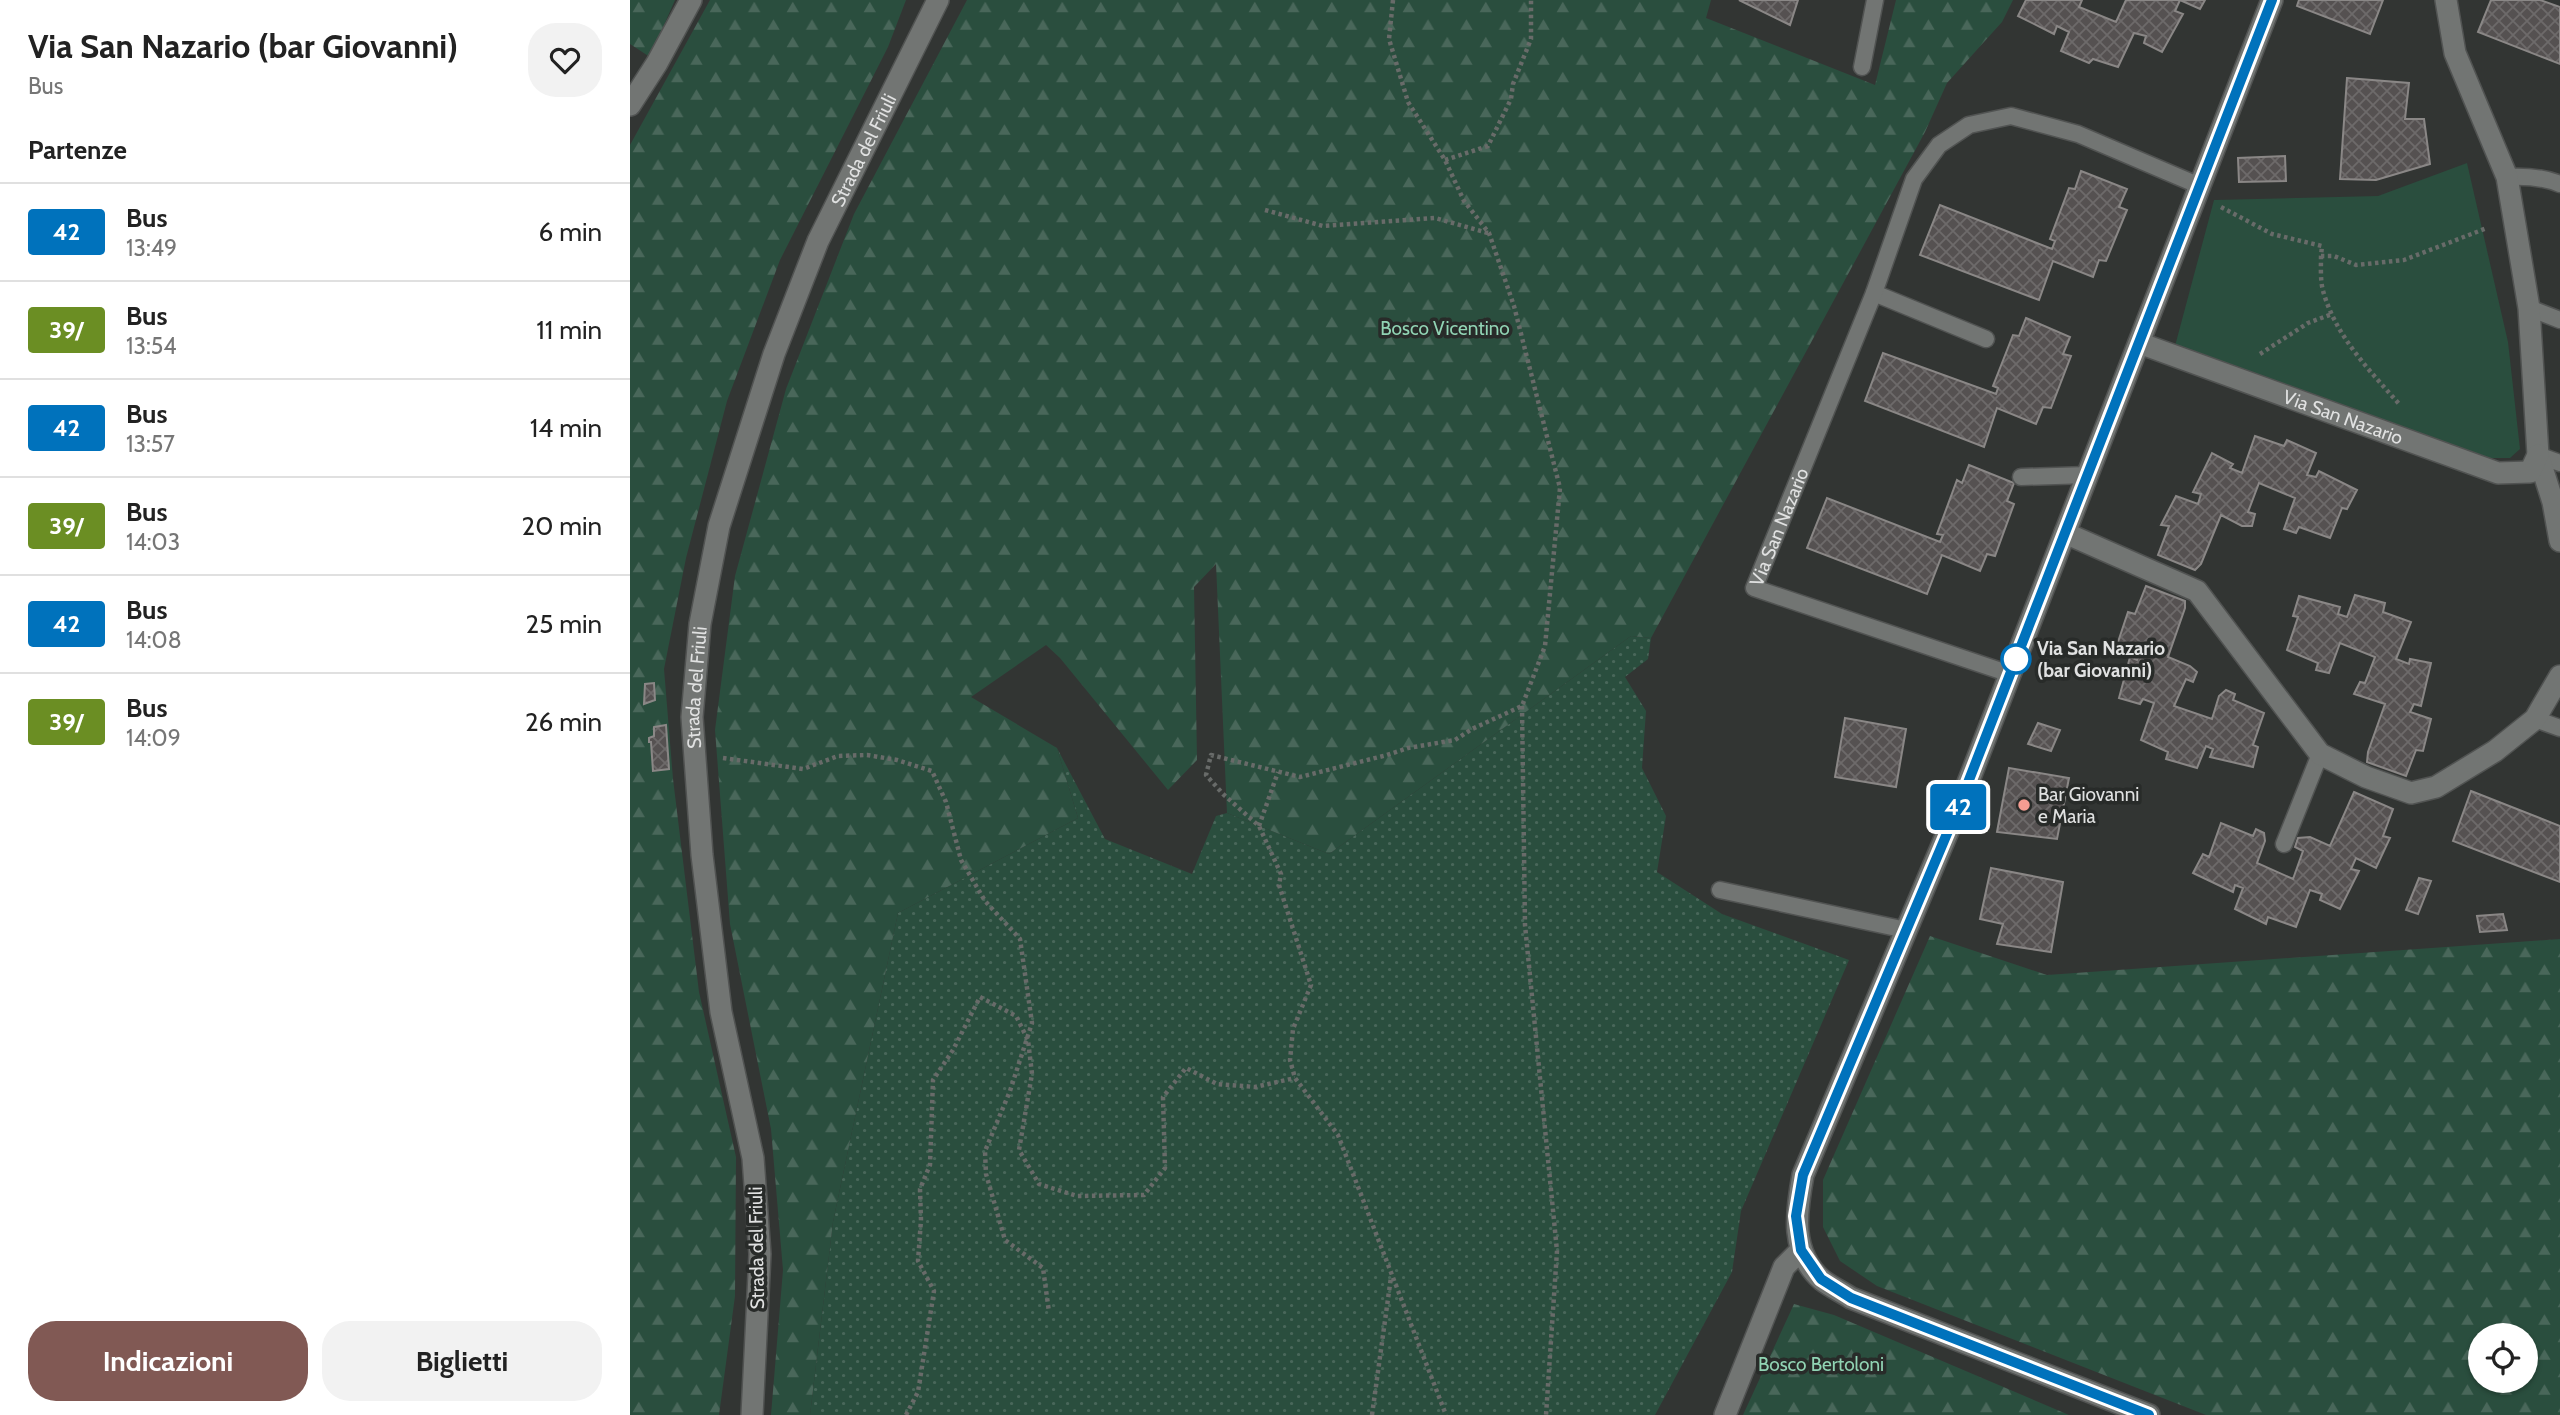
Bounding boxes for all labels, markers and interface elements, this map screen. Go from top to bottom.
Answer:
button: heart [528,23,602,97]
text: Via San Nazario (bar Giovanni) [28,26,458,66]
text: Bus [28,72,63,100]
street label: Strada del Friuli [826,90,901,210]
text: Partenze [28,134,127,166]
text: Bus [126,202,167,234]
text: 6 min [539,216,602,248]
text: 42 [53,217,80,246]
text: 13:49 [126,234,177,262]
text: Bus [126,300,167,332]
text: 11 min [536,314,602,346]
text: 39/ [49,315,84,344]
park label: Bosco Vicentino [1380,317,1510,340]
text: 13:54 [126,332,176,360]
street label: Via San Nazario [2280,385,2406,450]
text: Bus [126,398,167,430]
text: 14 min [530,412,602,444]
text: 42 [53,413,80,442]
text: 13:57 [126,430,175,458]
street label: Via San Nazario [1745,464,1814,590]
text: Bus [126,496,167,528]
text: 20 min [522,510,602,542]
text: 39/ [49,511,84,540]
text: 14:03 [126,528,180,556]
text: Bus [126,594,167,626]
text: 25 min [526,608,602,640]
text: 42 [53,609,80,638]
street label: Strada del Friuli [681,625,712,750]
text: 14:08 [126,626,182,654]
place label: Via San Nazario (bar Giovanni) [2037,637,2165,682]
marker: Via San Nazario (bar Giovanni) [2001,644,2031,674]
text: Bus [126,692,167,724]
text: 26 min [525,706,602,738]
text: 39/ [49,707,84,736]
text: 14:09 [126,724,181,752]
place label: Bar Giovanni e Maria [2038,783,2139,828]
line badge: 42 [1926,784,1990,830]
text: 42 [1944,792,1972,821]
marker: Bar Giovanni e Maria [2016,797,2032,813]
street label: Strada del Friuli [744,1186,769,1310]
button: Indicazioni [28,1321,308,1401]
button: Biglietti [322,1321,602,1401]
map controls [2468,1323,2538,1393]
button: locate [2468,1323,2538,1393]
park label: Bosco Bertoloni [1758,1353,1884,1376]

